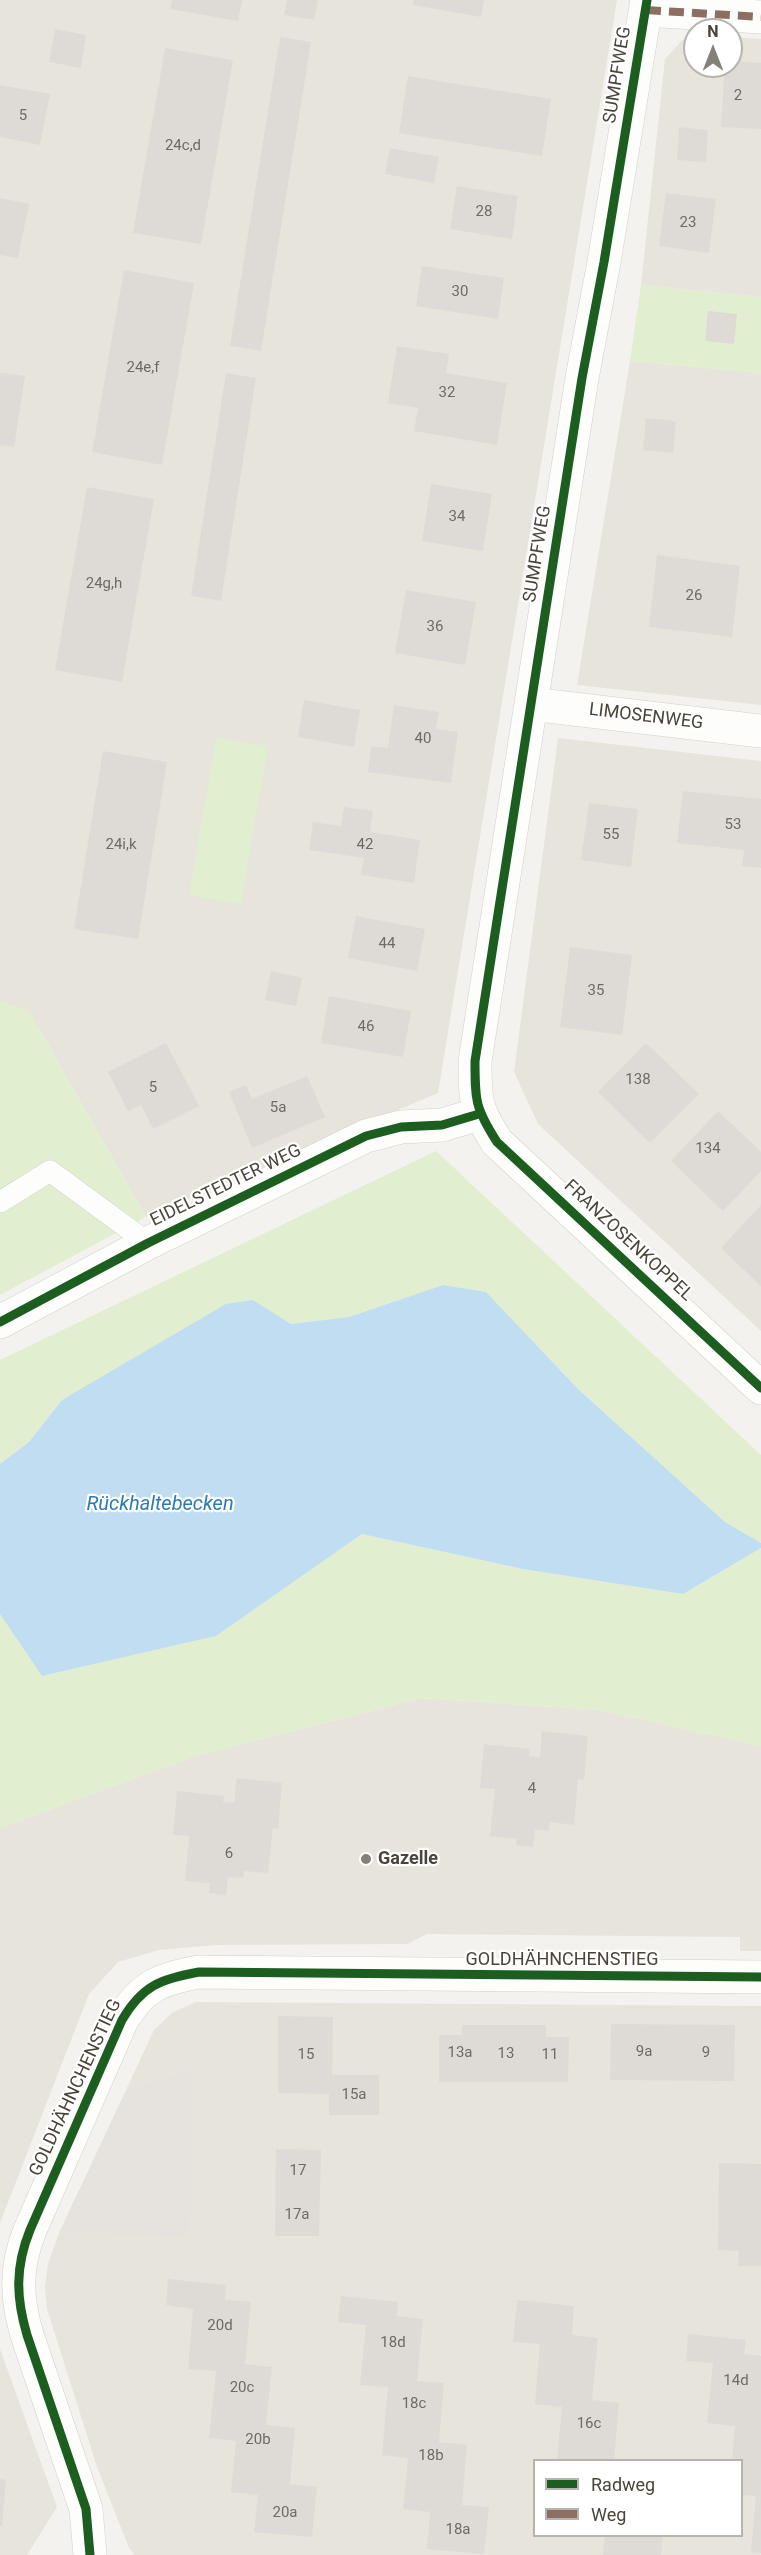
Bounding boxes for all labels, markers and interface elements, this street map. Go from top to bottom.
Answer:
north arrow [683,18,743,78]
text: N [707,22,719,41]
street label: SUMPFWEG [600,25,636,125]
house number: 2 [734,87,742,105]
house number: 5 [19,107,27,125]
house number: 24c,d [165,137,201,155]
house number: 28 [476,203,492,221]
house number: 23 [680,214,696,232]
house number: 30 [452,283,468,301]
house number: 24e,f [127,359,159,377]
house number: 32 [439,384,455,402]
street label: SUMPFWEG [520,504,556,604]
house number: 34 [449,508,465,526]
house number: 24g,h [86,575,122,593]
house number: 26 [686,587,702,605]
house number: 36 [427,618,443,636]
street label: LIMOSENWEG [588,699,704,735]
house number: 40 [415,730,431,748]
house number: 53 [725,816,741,834]
house number: 55 [603,826,619,844]
house number: 24i,k [105,836,137,854]
house number: 42 [357,836,373,854]
house number: 44 [379,935,395,953]
house number: 35 [588,982,604,1000]
house number: 46 [358,1018,374,1036]
house number: 138 [625,1071,651,1089]
house number: 5 [149,1079,157,1097]
house number: 5a [270,1099,286,1117]
street label: EIDELSTEDTER WEG [147,1140,305,1232]
house number: 134 [695,1140,721,1158]
street label: FRANZOSENKOPPEL [559,1176,697,1306]
water label: Rückhaltebecken [86,1493,234,1517]
house number: 4 [528,1780,536,1798]
house number: 6 [225,1845,233,1863]
place label: Gazelle [378,1848,438,1870]
marker: Gazelle [359,1852,373,1866]
street label: GOLDHÄHNCHENSTIEG [465,1949,659,1971]
street label: GOLDHÄHNCHENSTIEG [25,1996,127,2180]
house number: 9a [636,2043,652,2061]
house number: 13a [447,2044,473,2062]
house number: 9 [702,2044,710,2062]
house number: 13 [498,2045,514,2063]
house number: 15 [298,2046,314,2064]
house number: 11 [542,2046,558,2064]
house number: 15a [341,2086,367,2104]
house number: 17 [290,2162,306,2180]
house number: 17a [284,2206,310,2224]
house number: 20d [207,2317,233,2335]
house number: 18d [380,2334,406,2352]
house number: 14d [723,2372,749,2390]
house number: 20c [230,2379,254,2397]
house number: 18c [402,2395,426,2413]
house number: 16c [577,2415,601,2433]
house number: 20b [245,2431,271,2449]
house number: 18b [418,2447,444,2465]
legend [533,2459,743,2537]
text: Radweg [591,2474,655,2495]
house number: 20a [272,2504,298,2522]
text: Weg [591,2504,626,2525]
house number: 18a [445,2521,471,2539]

